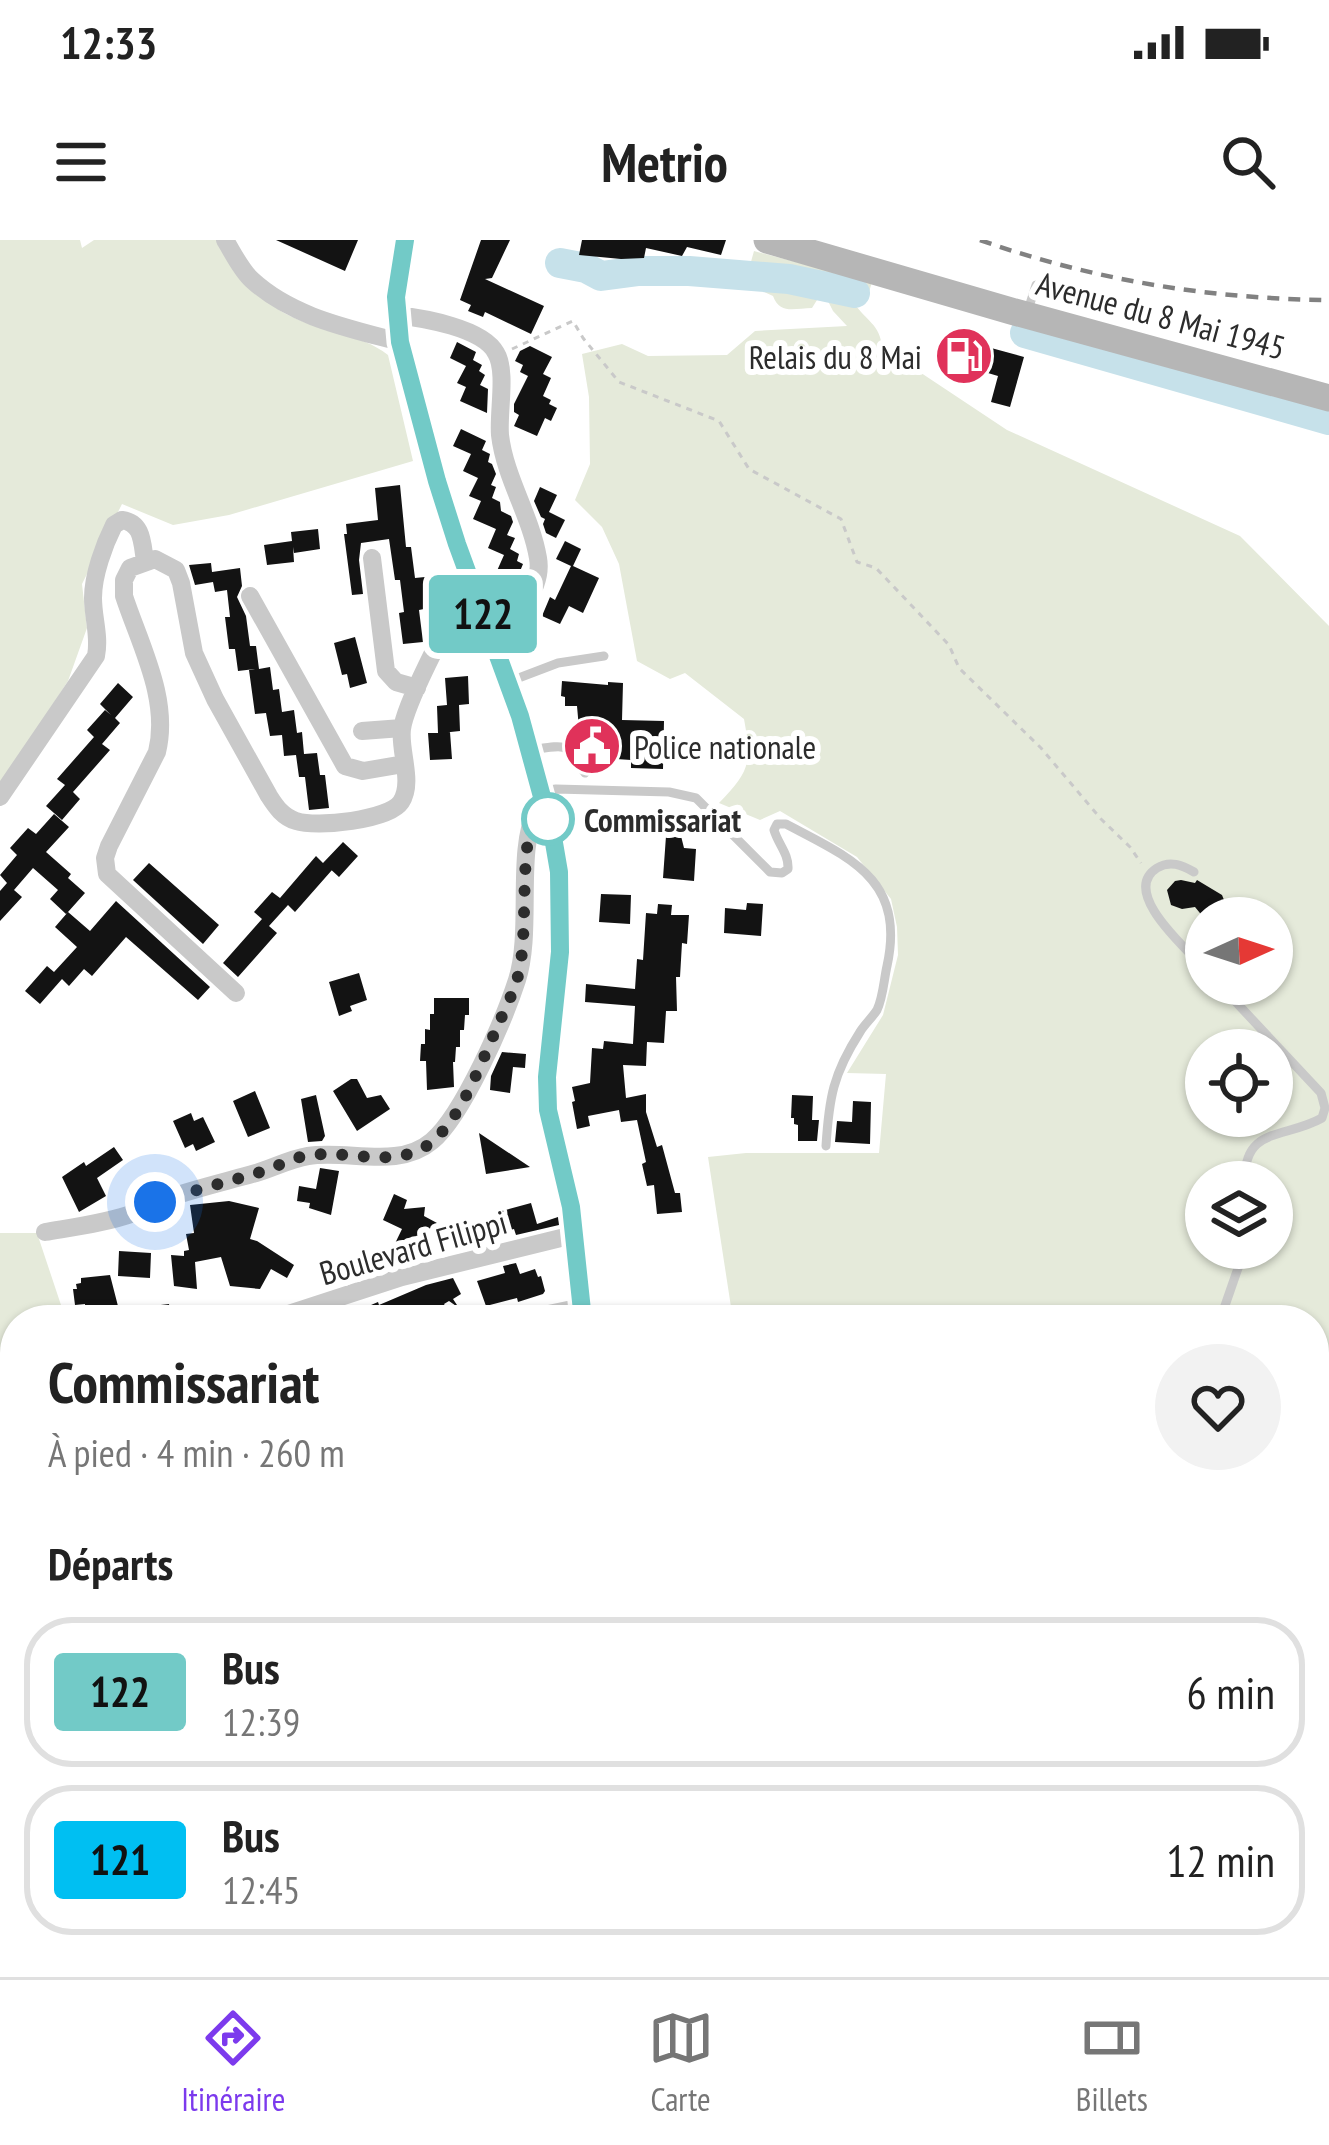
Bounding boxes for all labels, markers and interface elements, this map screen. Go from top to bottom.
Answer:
text: 12:33 [60,13,157,71]
text: Metrio [601,127,728,197]
icon: menu [48,129,114,195]
icon: search [1215,129,1281,195]
street label: Avenue du 8 Mai 1945 [1032,261,1290,369]
fuel station icon: Relais du 8 Mai [933,325,995,387]
place label: Relais du 8 Mai [749,335,922,378]
line badge: 122 [414,575,552,653]
text: 122 [453,586,513,641]
public building icon: Police nationale [561,715,623,777]
place label: Police nationale [634,725,816,768]
marker: Commissariat [523,794,573,844]
place label: Commissariat [584,798,741,841]
north arrow [1185,897,1293,1005]
map controls [1185,897,1293,1269]
button: locate [1185,1029,1293,1137]
button: layers [1185,1161,1293,1269]
your location [125,1172,185,1232]
street label: Boulevard Filippi [314,1200,512,1294]
button: heart [1155,1344,1281,1470]
text: Commissariat [48,1345,319,1419]
text: À pied · 4 min · 260 m [48,1427,345,1478]
text: Départs [48,1534,173,1592]
text: Bus [222,1638,280,1696]
text: 6 min [1186,1663,1275,1721]
text: 122 [90,1664,150,1719]
text: 12:39 [222,1696,300,1747]
text: Bus [222,1806,280,1864]
text: 12 min [1166,1831,1275,1889]
text: 121 [90,1832,150,1887]
text: 12:45 [222,1864,300,1915]
tab: Itinéraire [181,2005,285,2120]
tab: Carte [648,2005,714,2120]
tab: Billets [1076,2005,1148,2120]

